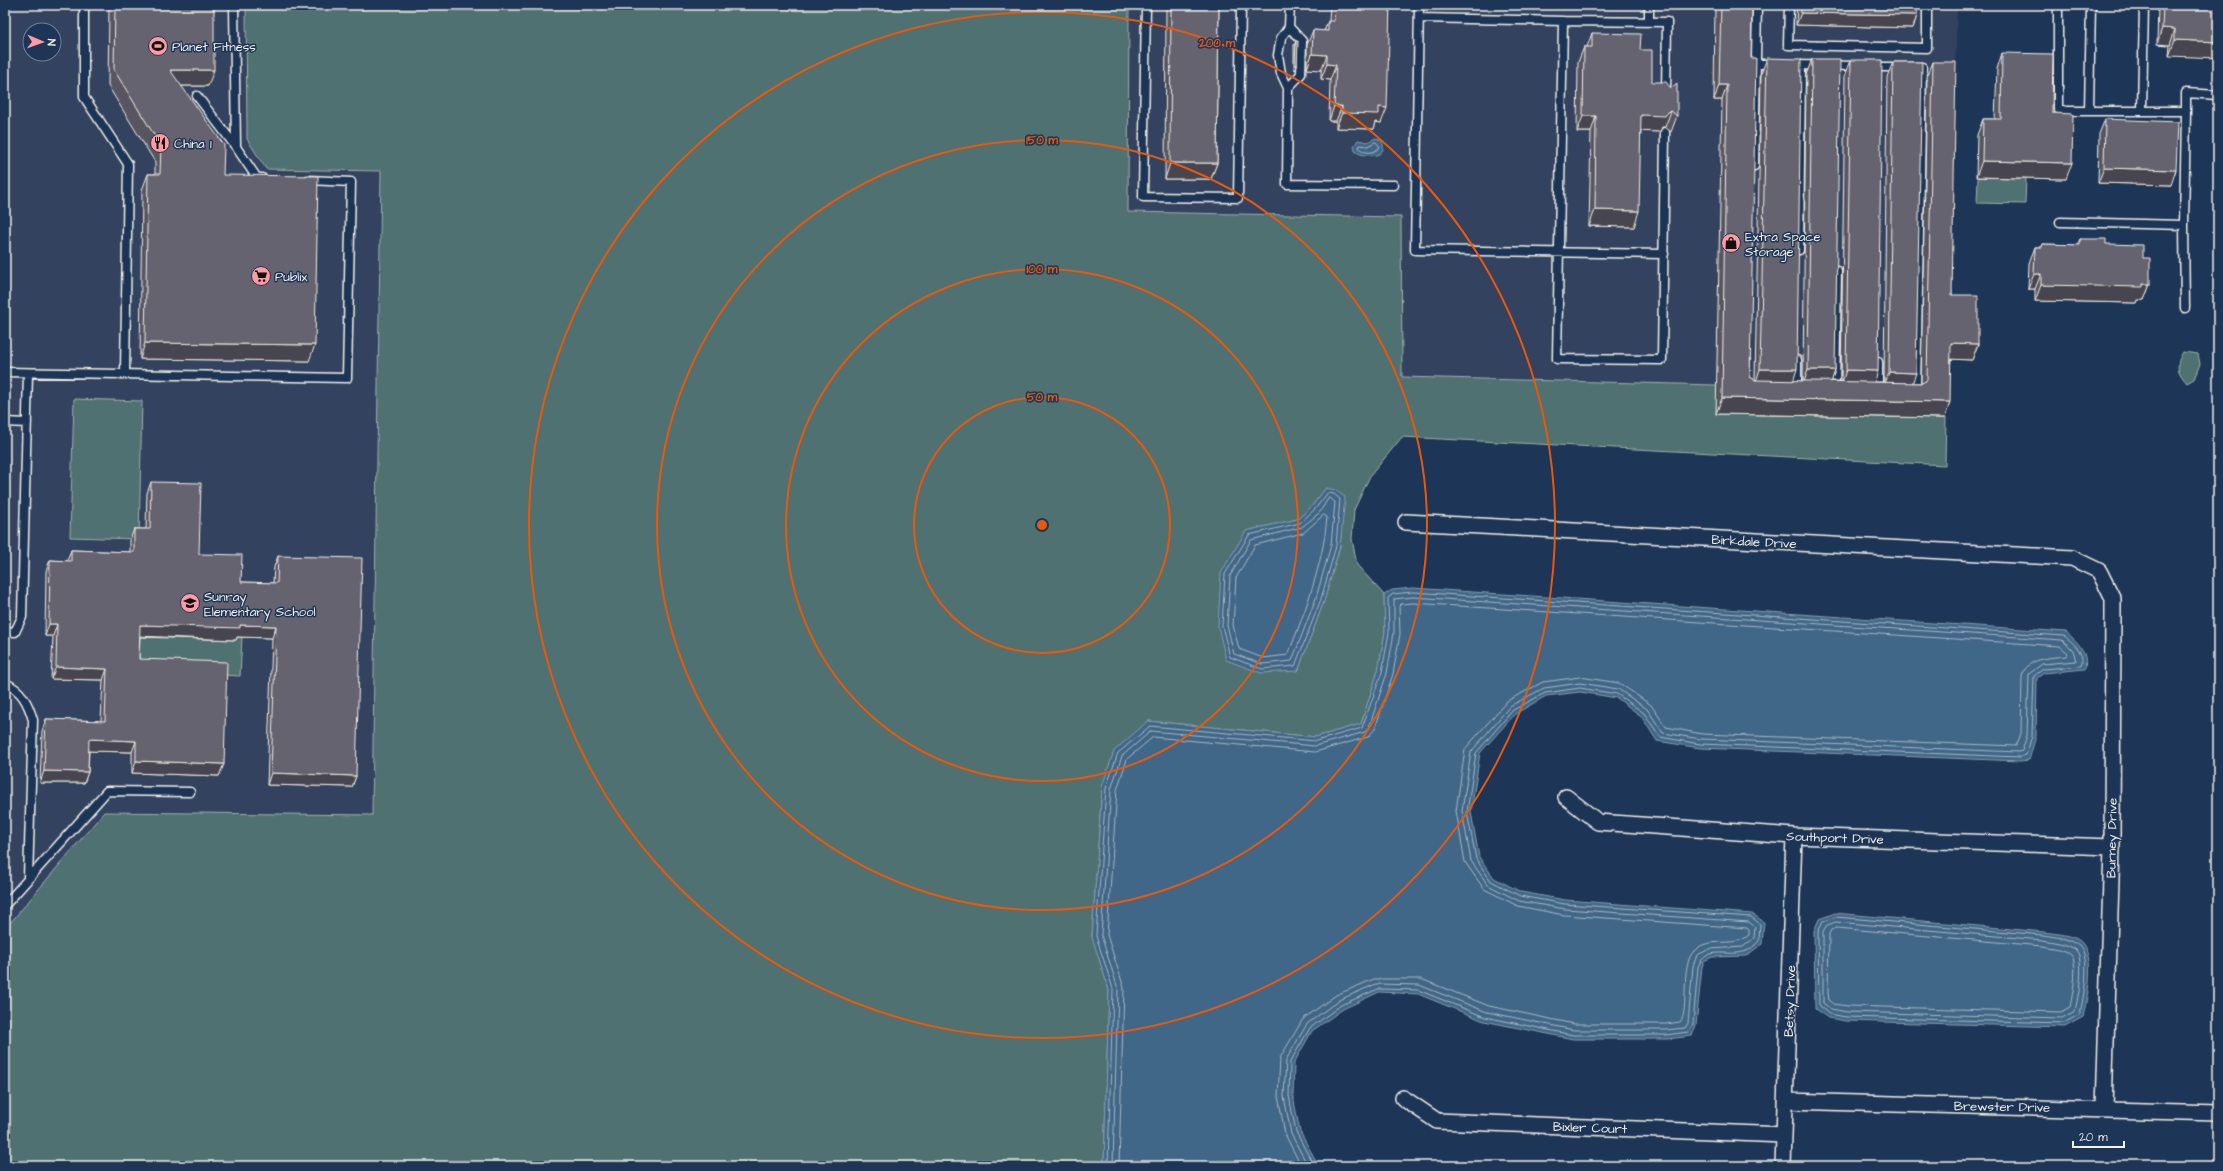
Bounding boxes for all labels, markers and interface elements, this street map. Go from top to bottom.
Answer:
north arrow [22,22,62,62]
sports icon: Planet Fitness [147,35,169,57]
text: 200 m [1198,35,1236,52]
place label: Planet Fitness [172,38,256,56]
text: N [44,39,59,46]
restaurant icon: China 1 [149,132,171,154]
text: 150 m [1026,132,1059,149]
place label: China 1 [174,135,212,153]
place label: Extra Space Storage [1745,228,1821,262]
shop icon: Extra Space Storage [1720,232,1742,254]
text: 100 m [1027,261,1058,278]
supermarket icon: Publix [250,265,272,287]
place label: Publix [275,268,308,286]
text: 50 m [1027,389,1058,406]
centre of rings [1035,518,1049,532]
street label: Birkdale Drive [1711,531,1797,553]
place label: Sunray Elementary School [204,588,316,622]
school or university icon: Sunray Elementary School [179,592,201,614]
street label: Burney Drive [2102,798,2123,878]
street label: Southport Drive [1786,827,1884,849]
street label: Betsy Drive [1780,965,1801,1037]
street label: Brewster Drive [1954,1097,2050,1117]
street label: Bixler Court [1553,1118,1628,1138]
scale bar [2073,1123,2124,1149]
text: 20 m [2079,1129,2108,1146]

